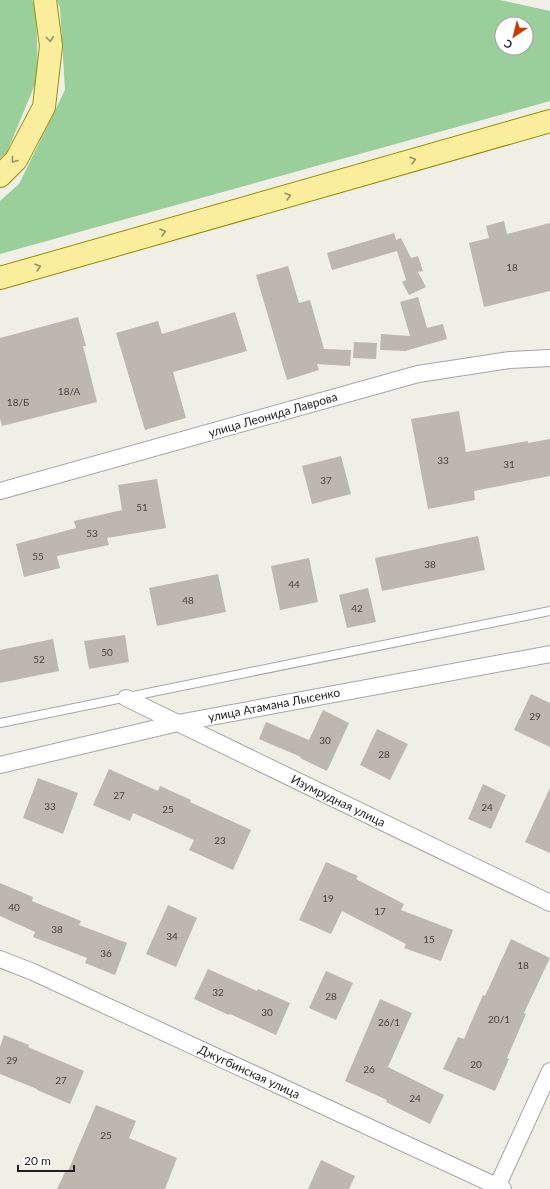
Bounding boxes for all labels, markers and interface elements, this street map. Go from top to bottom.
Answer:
north arrow [494,16,534,56]
one-way arrow [46,36,55,42]
text: С [501,37,515,52]
one-way arrow [12,156,19,163]
one-way arrow [409,156,416,165]
one-way arrow [284,192,291,201]
one-way arrow [159,228,166,237]
house number: 18 [506,261,518,273]
one-way arrow [34,263,41,272]
house number: 18/А [58,385,80,397]
street label: улица Леонида Лаврова [207,389,339,440]
house number: 18/Б [7,396,29,408]
house number: 33 [437,454,449,466]
house number: 31 [503,458,515,470]
house number: 37 [320,474,332,486]
house number: 51 [136,501,148,513]
house number: 53 [86,527,98,539]
house number: 55 [32,550,44,562]
house number: 38 [424,558,436,570]
house number: 44 [288,578,300,590]
house number: 48 [182,594,194,606]
house number: 42 [351,602,363,614]
house number: 50 [101,646,113,658]
house number: 52 [33,653,45,665]
street label: улица Атамана Лысенко [207,684,341,725]
house number: 29 [529,710,541,722]
house number: 30 [319,734,331,746]
house number: 28 [378,748,390,760]
street label: Изумрудная улица [289,771,388,830]
house number: 27 [113,789,125,801]
house number: 33 [44,800,56,812]
house number: 24 [481,801,493,813]
house number: 25 [162,803,174,815]
house number: 23 [214,834,226,846]
house number: 19 [322,892,334,904]
house number: 40 [8,901,20,913]
house number: 17 [374,905,386,917]
house number: 38 [51,923,63,935]
house number: 34 [166,930,178,942]
house number: 15 [423,933,435,945]
house number: 36 [100,947,112,959]
house number: 18 [517,959,529,971]
house number: 32 [212,986,224,998]
house number: 28 [325,990,337,1002]
house number: 30 [261,1006,273,1018]
house number: 20/1 [488,1013,510,1025]
house number: 26/1 [378,1016,400,1028]
street label: Джугбинская улица [196,1041,302,1102]
house number: 29 [6,1054,18,1066]
house number: 20 [470,1058,482,1070]
house number: 26 [363,1063,375,1075]
house number: 27 [55,1074,67,1086]
house number: 24 [409,1092,421,1104]
house number: 25 [100,1129,112,1141]
scale bar [18,1147,74,1173]
text: 20 m [24,1153,51,1168]

